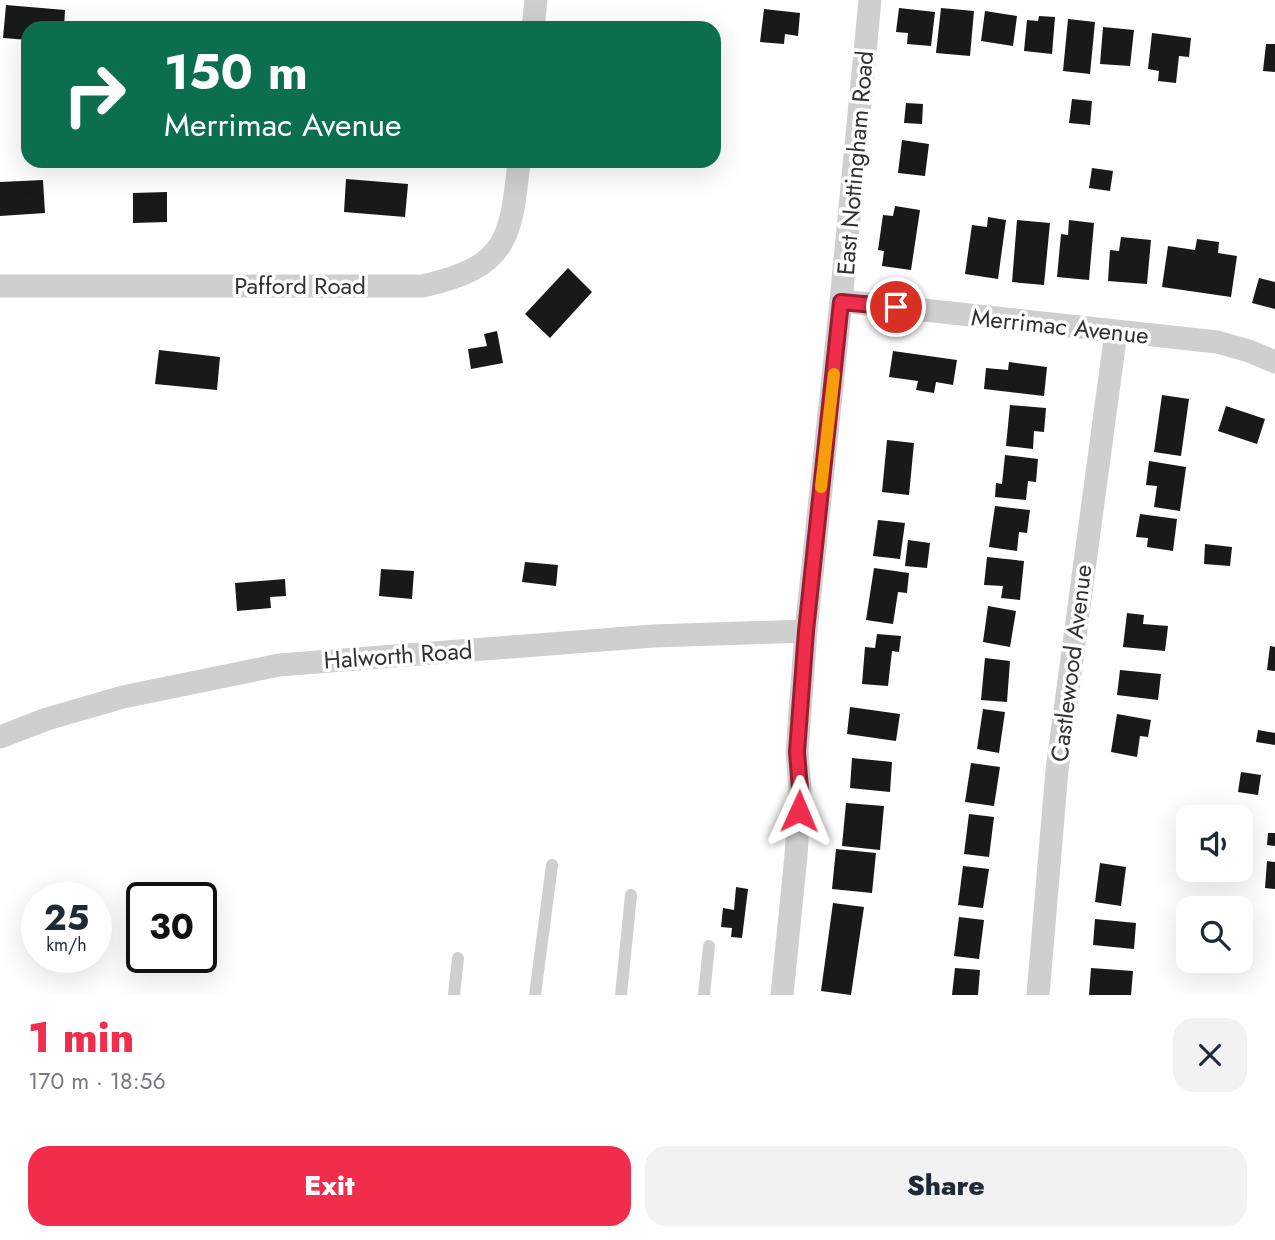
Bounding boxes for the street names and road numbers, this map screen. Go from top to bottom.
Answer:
street label: East Nottingham Road [828,49,882,277]
street label: Pafford Road [234,268,366,303]
street label: Merrimac Avenue [970,299,1150,353]
street label: Castlewood Avenue [1042,562,1100,764]
street label: Halworth Road [323,632,473,678]

